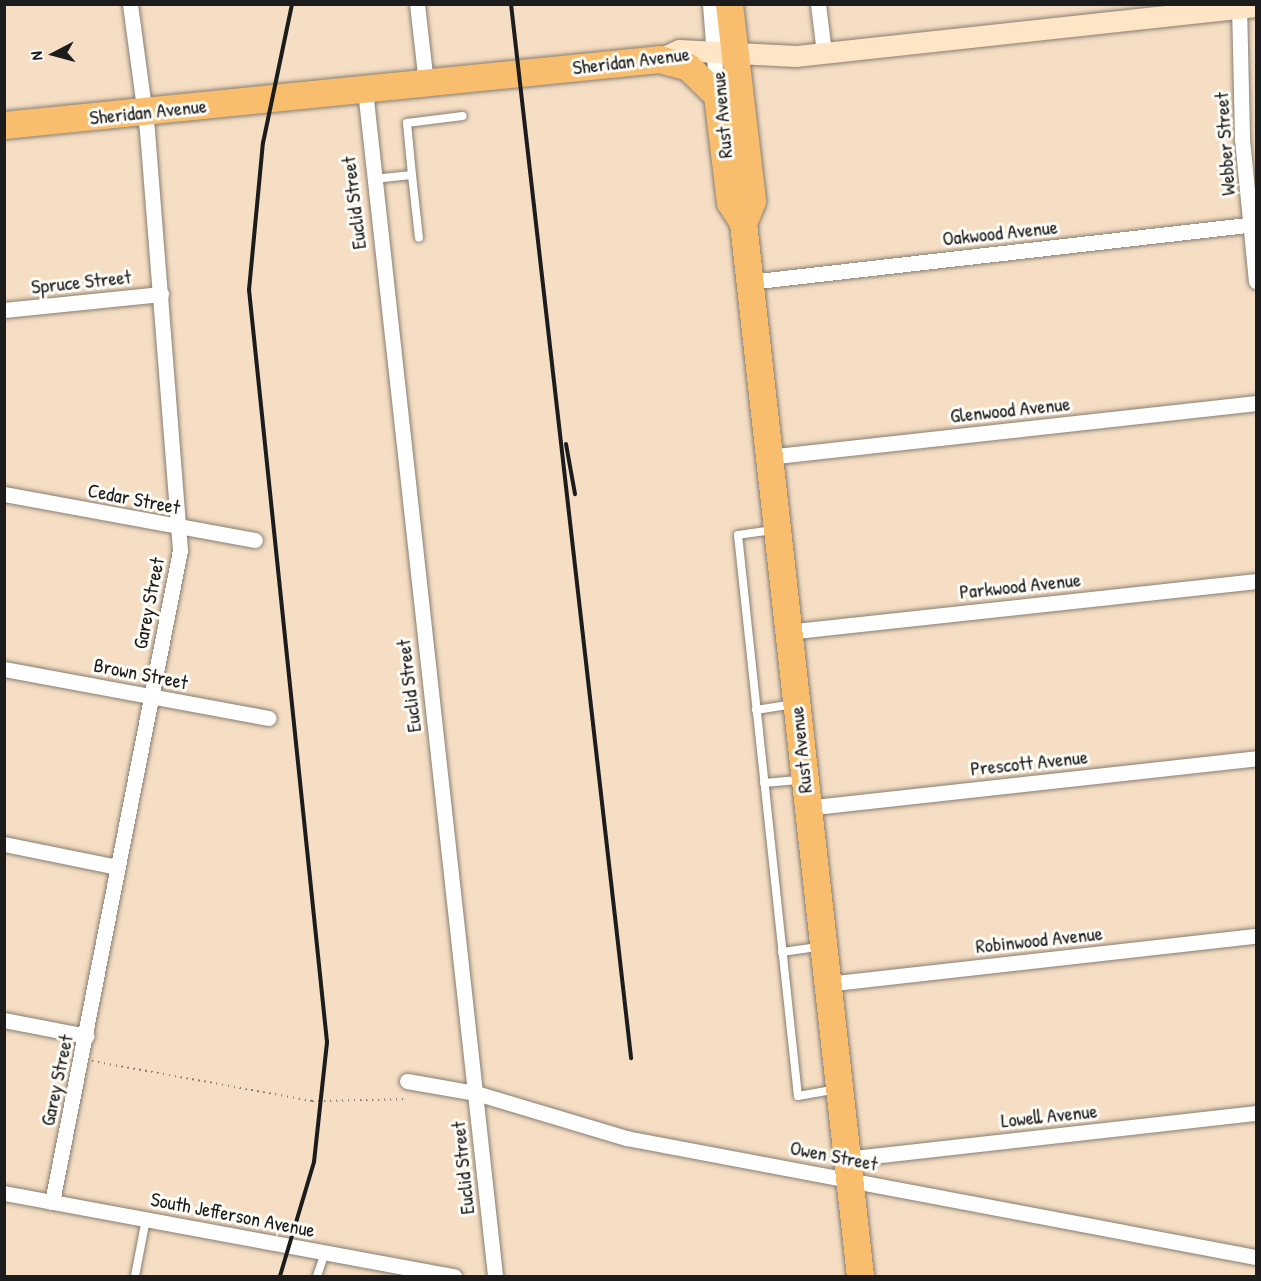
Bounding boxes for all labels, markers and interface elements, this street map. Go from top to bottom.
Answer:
north arrow [24,24,84,84]
street label: Sheridan Avenue [571,41,691,79]
text: N [25,51,47,61]
street label: Rust Avenue [705,71,737,159]
street label: Webber Street [1208,91,1240,197]
street label: Sheridan Avenue [88,93,208,129]
street label: Euclid Street [335,155,371,251]
street label: Oakwood Avenue [941,214,1059,250]
street label: Spruce Street [30,264,132,298]
street label: Glenwood Avenue [949,391,1071,427]
street label: Cedar Street [86,477,182,519]
street label: Garey Street [127,555,169,651]
street label: Parkwood Avenue [958,567,1082,603]
street label: Euclid Street [390,638,426,734]
street label: Brown Street [92,652,190,694]
street label: Rust Avenue [784,705,816,795]
street label: Prescott Avenue [969,744,1089,780]
street label: Robinwood Avenue [974,920,1104,958]
street label: Garey Street [35,1032,77,1128]
street label: Lowell Avenue [1000,1098,1098,1132]
street label: Euclid Street [445,1120,479,1216]
street label: Owen Street [788,1135,880,1175]
street label: South Jefferson Avenue [149,1186,317,1242]

